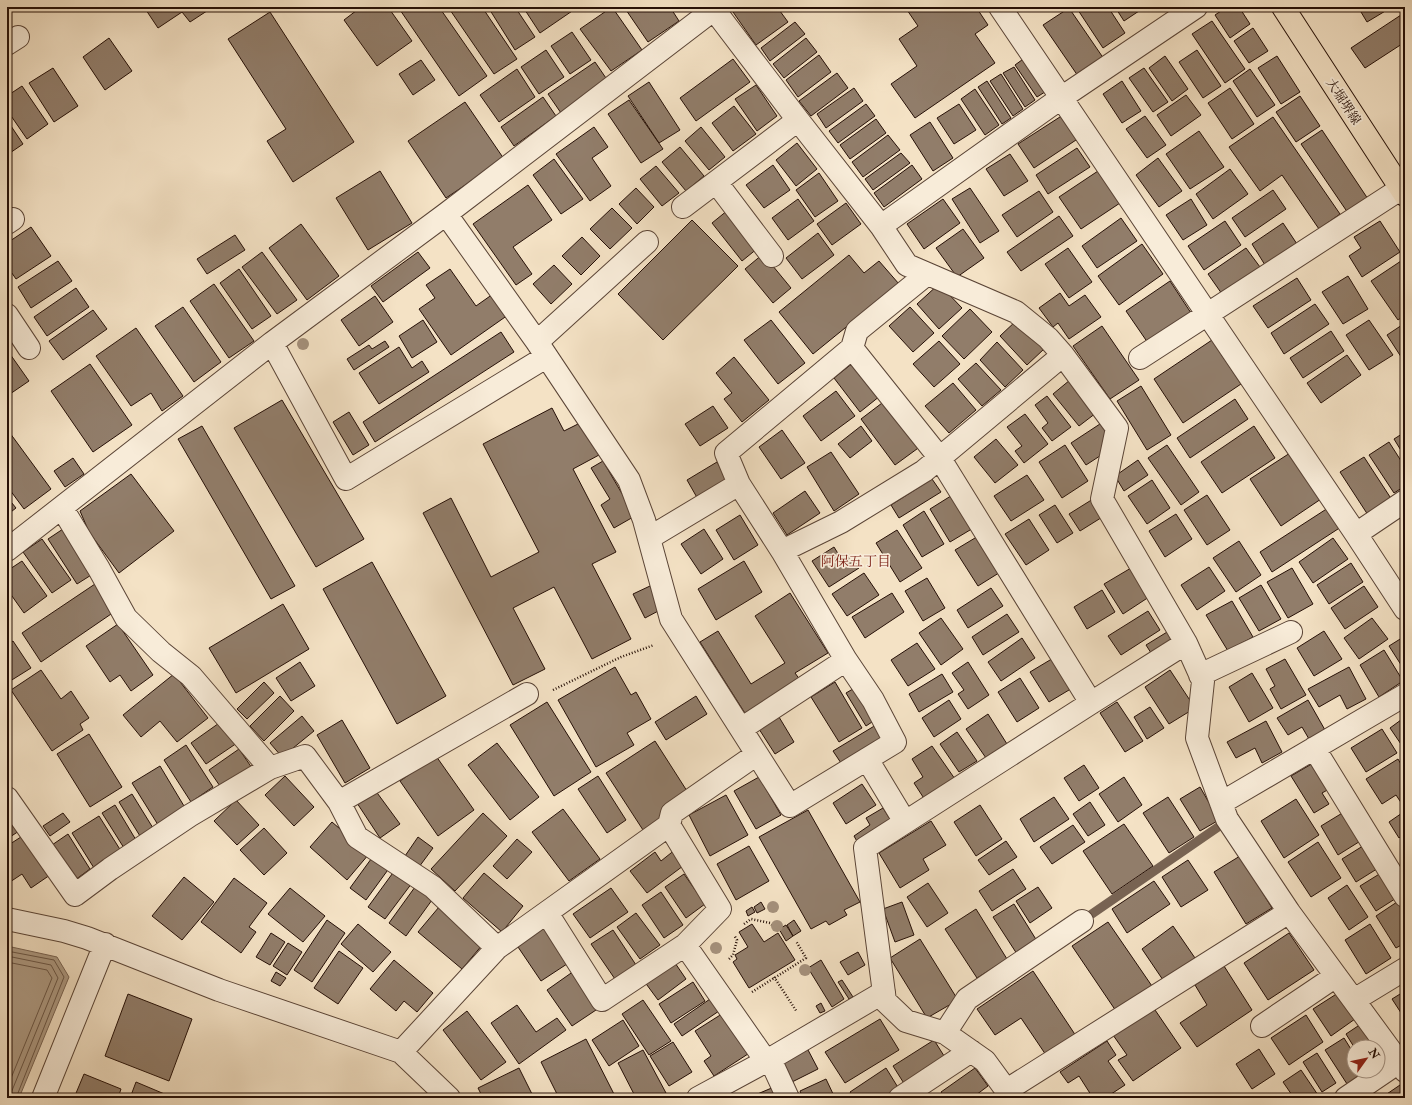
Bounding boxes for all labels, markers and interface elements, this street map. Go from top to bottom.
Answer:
street label: 大堀堺線 [1322,75,1364,128]
district label: 阿保五丁目 [821,553,891,570]
north arrow [1346,1039,1386,1079]
text: N [1365,1045,1383,1062]

